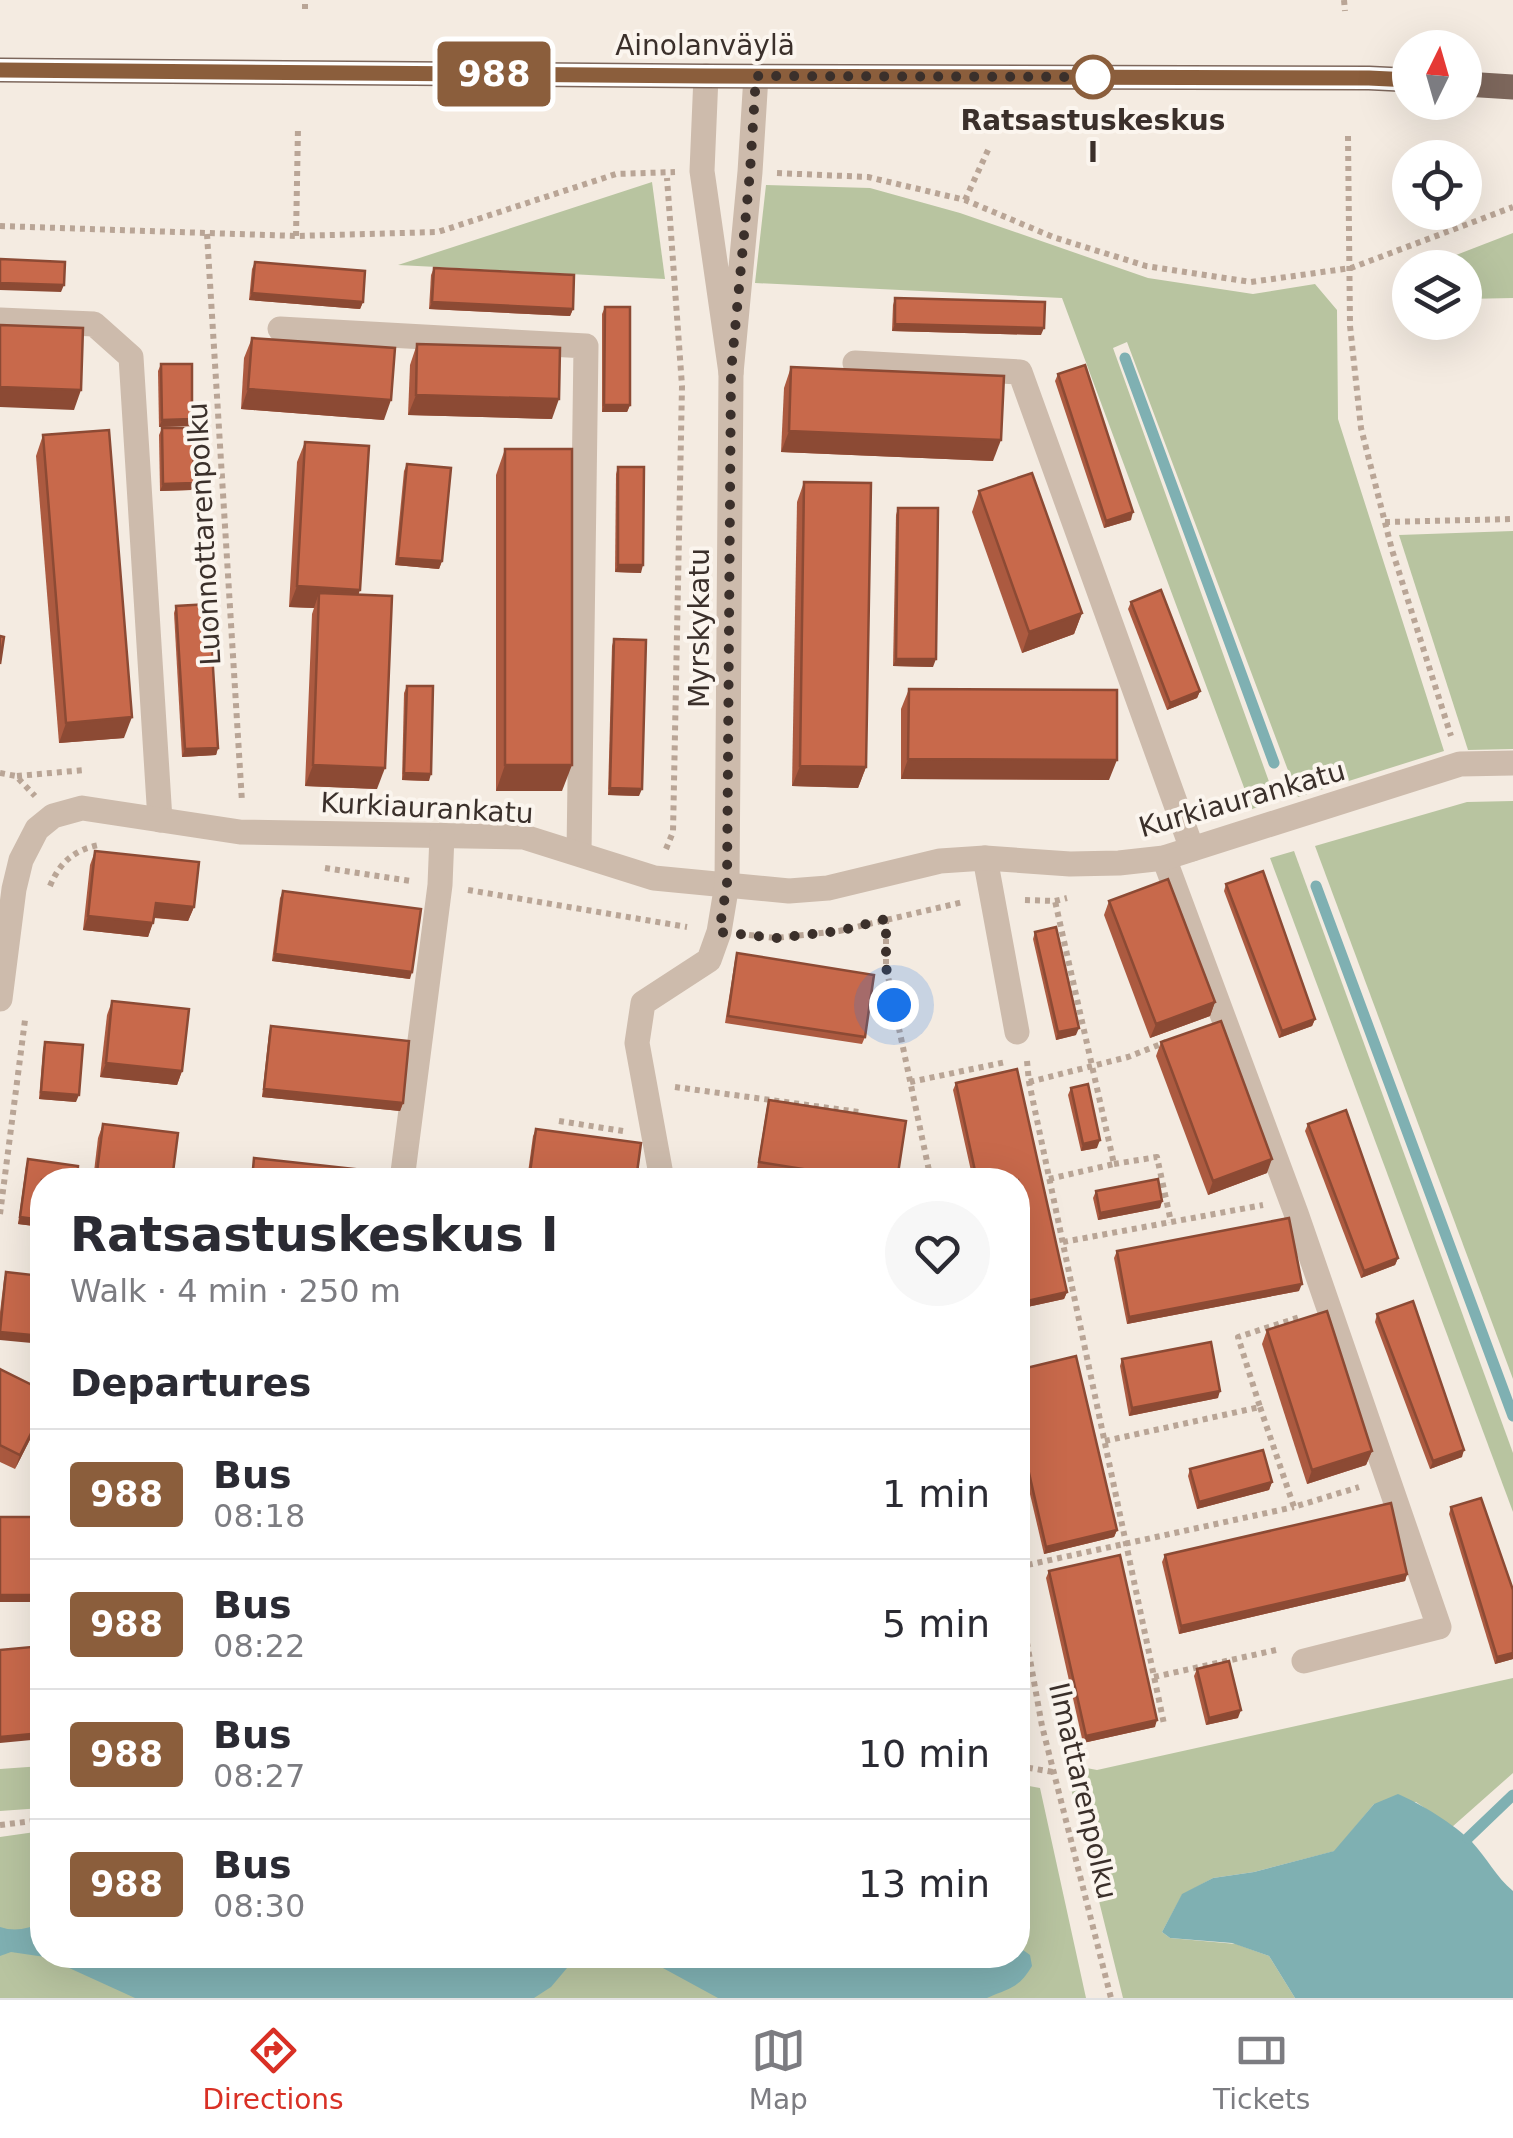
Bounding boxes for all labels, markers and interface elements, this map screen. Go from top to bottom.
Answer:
street label: Ainolanväylä [615,29,795,62]
north arrow [1392,30,1482,120]
map controls [1392,30,1482,340]
line badge: 988 [436,42,552,106]
text: 988 [457,54,531,94]
marker: Ratsastuskeskus I [1072,56,1114,98]
place label: Ratsastuskeskus I [961,104,1225,169]
button: locate [1392,140,1482,230]
button: layers [1392,250,1482,340]
street label: Luonnottarenpolku [181,402,227,666]
street label: Myrskykatu [683,548,716,708]
street label: Kurkiaurankatu [1135,754,1349,844]
street label: Kurkiaurankatu [320,786,534,830]
your location [869,980,919,1030]
button: heart [885,1201,990,1306]
text: Ratsastuskeskus I [70,1206,559,1262]
text: Walk · 4 min · 250 m [70,1272,401,1310]
text: Departures [70,1361,311,1405]
text: Bus [213,1453,292,1497]
text: 1 min [882,1472,990,1516]
text: 988 [90,1474,163,1514]
text: 08:18 [213,1497,305,1535]
text: Bus [213,1583,292,1627]
text: 5 min [882,1602,990,1646]
text: 988 [90,1604,163,1644]
text: 08:22 [213,1627,305,1665]
street label: Ilmattarenpolku [1042,1679,1124,1903]
text: Bus [213,1713,292,1757]
text: 10 min [858,1732,990,1776]
text: 988 [90,1734,163,1774]
text: 08:27 [213,1757,305,1795]
text: Bus [213,1843,292,1887]
text: 13 min [858,1862,990,1906]
text: 988 [90,1864,163,1904]
text: 08:30 [213,1887,305,1925]
tab: Directions [203,2023,344,2116]
tab: Map [749,2023,808,2116]
tab: Tickets [1213,2023,1310,2116]

